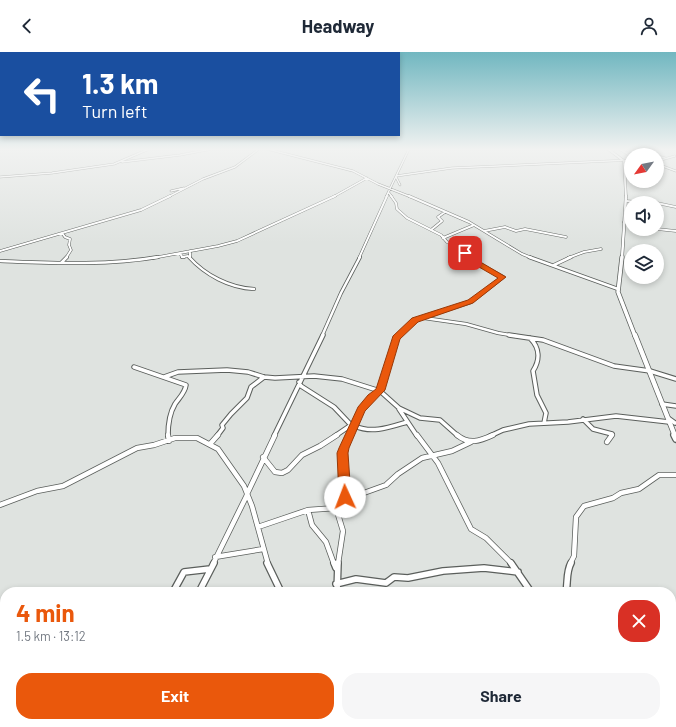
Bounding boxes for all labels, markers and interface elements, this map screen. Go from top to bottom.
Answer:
icon: back [16,15,38,37]
text: Headway [302,15,374,37]
icon: person [638,15,660,37]
text: 1.3 km [82,66,159,100]
icon: left [16,68,68,120]
text: Turn left [82,100,148,122]
north arrow [624,148,664,188]
map controls [624,148,664,284]
button: sound [624,196,664,236]
pin [448,236,482,270]
icon: arrive [454,242,476,264]
button: layers [624,244,664,284]
position arrow [324,476,366,518]
text: 4 min [16,598,75,627]
button: close [618,600,660,642]
text: 1.5 km · 13:12 [16,628,86,644]
button: Exit [16,673,334,719]
button: Share [342,673,660,719]

